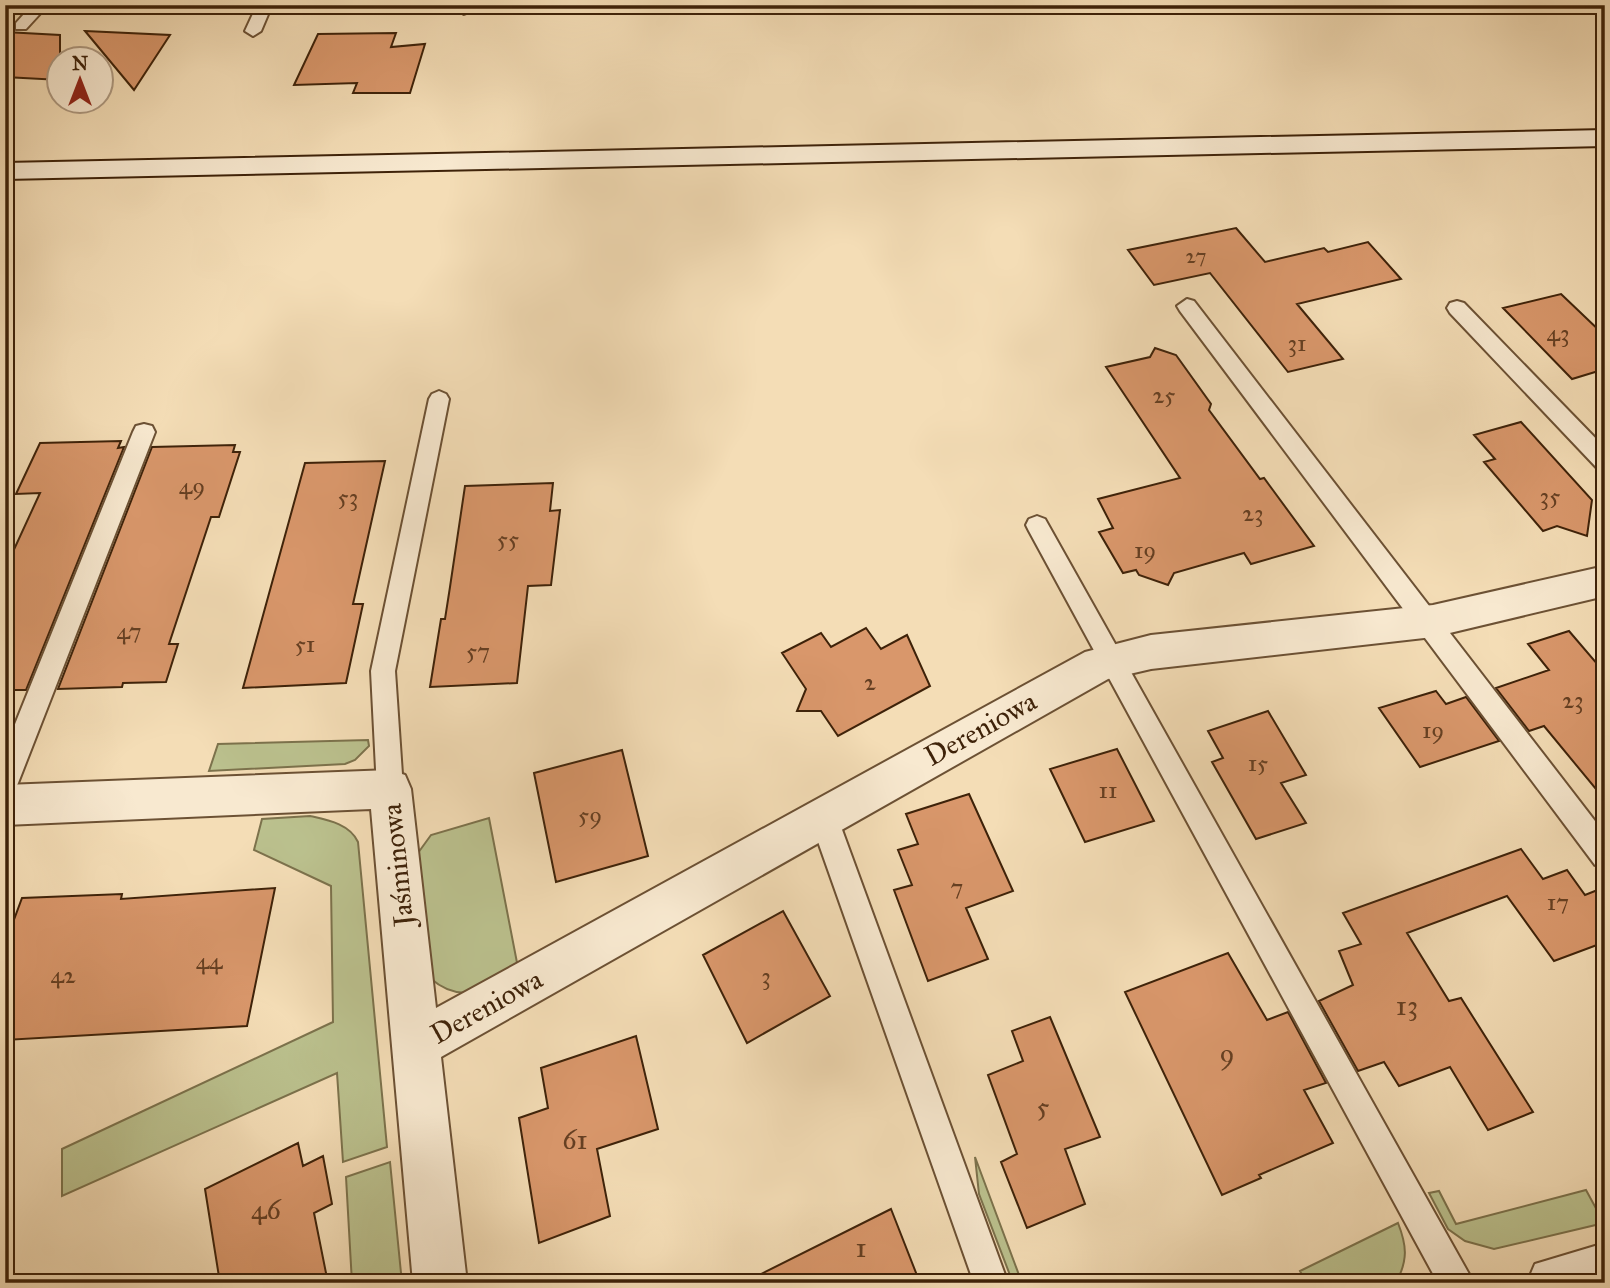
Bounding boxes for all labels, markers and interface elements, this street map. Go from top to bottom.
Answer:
north arrow [46,46,116,116]
text: N [72,52,88,75]
house number: 27 [1186,243,1207,269]
house number: 43 [1547,318,1569,348]
house number: 31 [1287,328,1307,358]
house number: 25 [1153,380,1175,410]
house number: 49 [179,471,205,501]
house number: 35 [1540,481,1560,511]
house number: 53 [338,482,358,512]
house number: 23 [1242,498,1264,528]
house number: 55 [497,524,519,554]
house number: 19 [1134,535,1156,565]
house number: 47 [116,616,142,646]
house number: 51 [295,629,315,659]
house number: 57 [466,636,490,666]
house number: 2 [864,667,876,697]
street label: Dereniowa [918,683,1043,773]
house number: 23 [1562,685,1584,715]
house number: 19 [1422,715,1444,745]
house number: 15 [1248,748,1268,778]
house number: 11 [1099,775,1117,805]
house number: 59 [578,800,602,830]
street label: Jaśminowa [374,802,422,931]
house number: 7 [951,872,963,902]
house number: 17 [1547,887,1569,917]
house number: 44 [196,946,223,976]
house number: 42 [50,960,76,990]
street label: Dereniowa [424,961,549,1051]
house number: 3 [761,961,771,991]
house number: 13 [1396,988,1418,1023]
house number: 9 [1219,1036,1235,1071]
house number: 5 [1036,1089,1050,1124]
house number: 61 [562,1122,588,1157]
house number: 46 [251,1192,283,1227]
house number: 1 [855,1230,867,1265]

